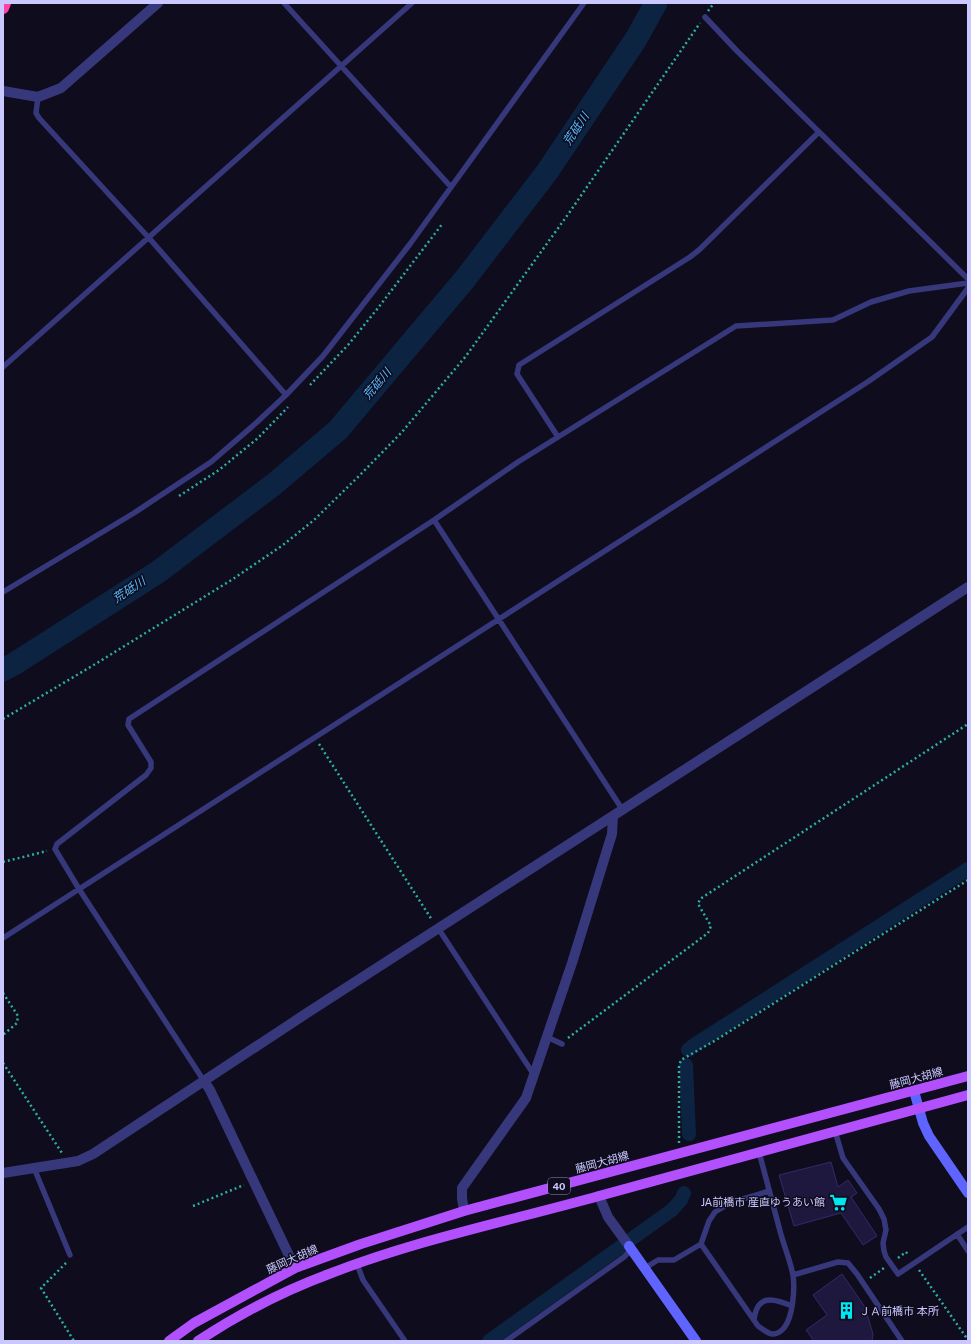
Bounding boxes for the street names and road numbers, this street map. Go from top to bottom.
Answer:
street label: 藤岡大胡線 [888,1065,944,1091]
street label: 藤岡大胡線 [574,1149,630,1175]
road number: 40 [548,1178,570,1194]
street label: 藤岡大胡線 [264,1242,320,1276]

